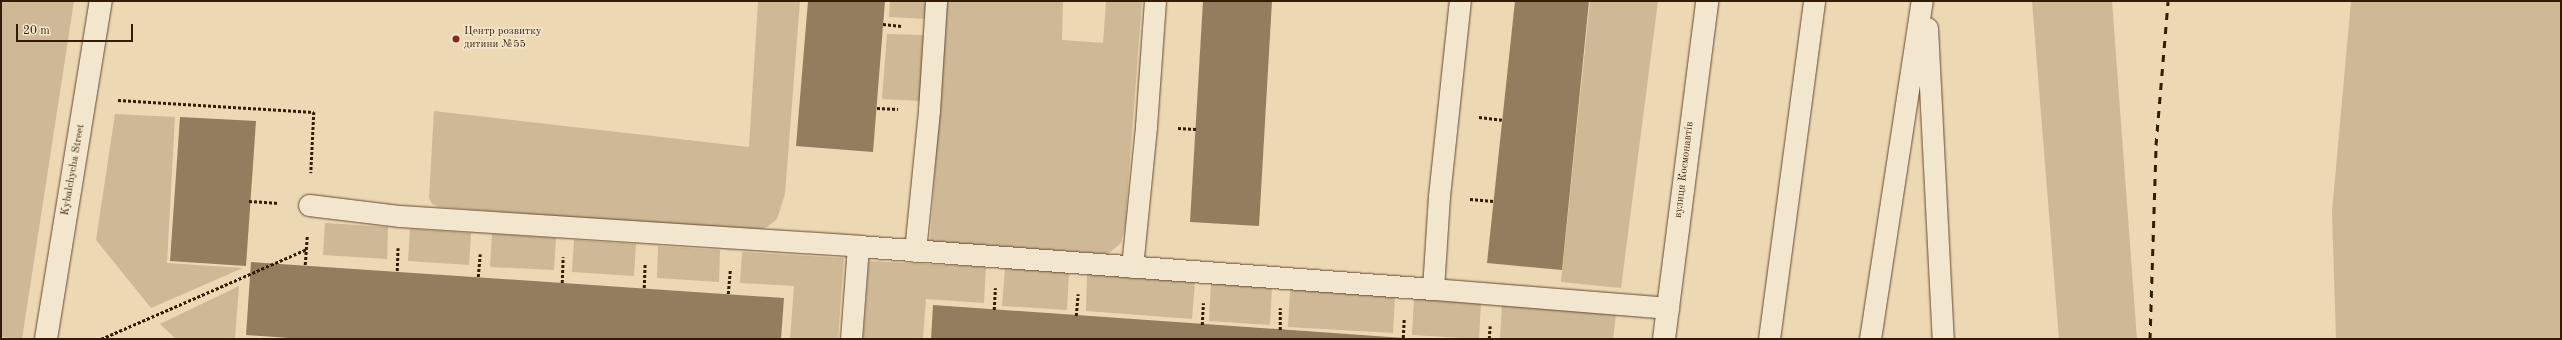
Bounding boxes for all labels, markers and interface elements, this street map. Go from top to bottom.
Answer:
scale bar [18,16,135,42]
text: 20 m [23,25,50,37]
place label: Центр розвитку дитини №55 [464,26,542,52]
marker: Центр розвитку дитини №55 [451,34,461,44]
street label: вулиця Космонавтів [1673,121,1697,219]
street label: Kybalchycha Street [59,123,89,217]

